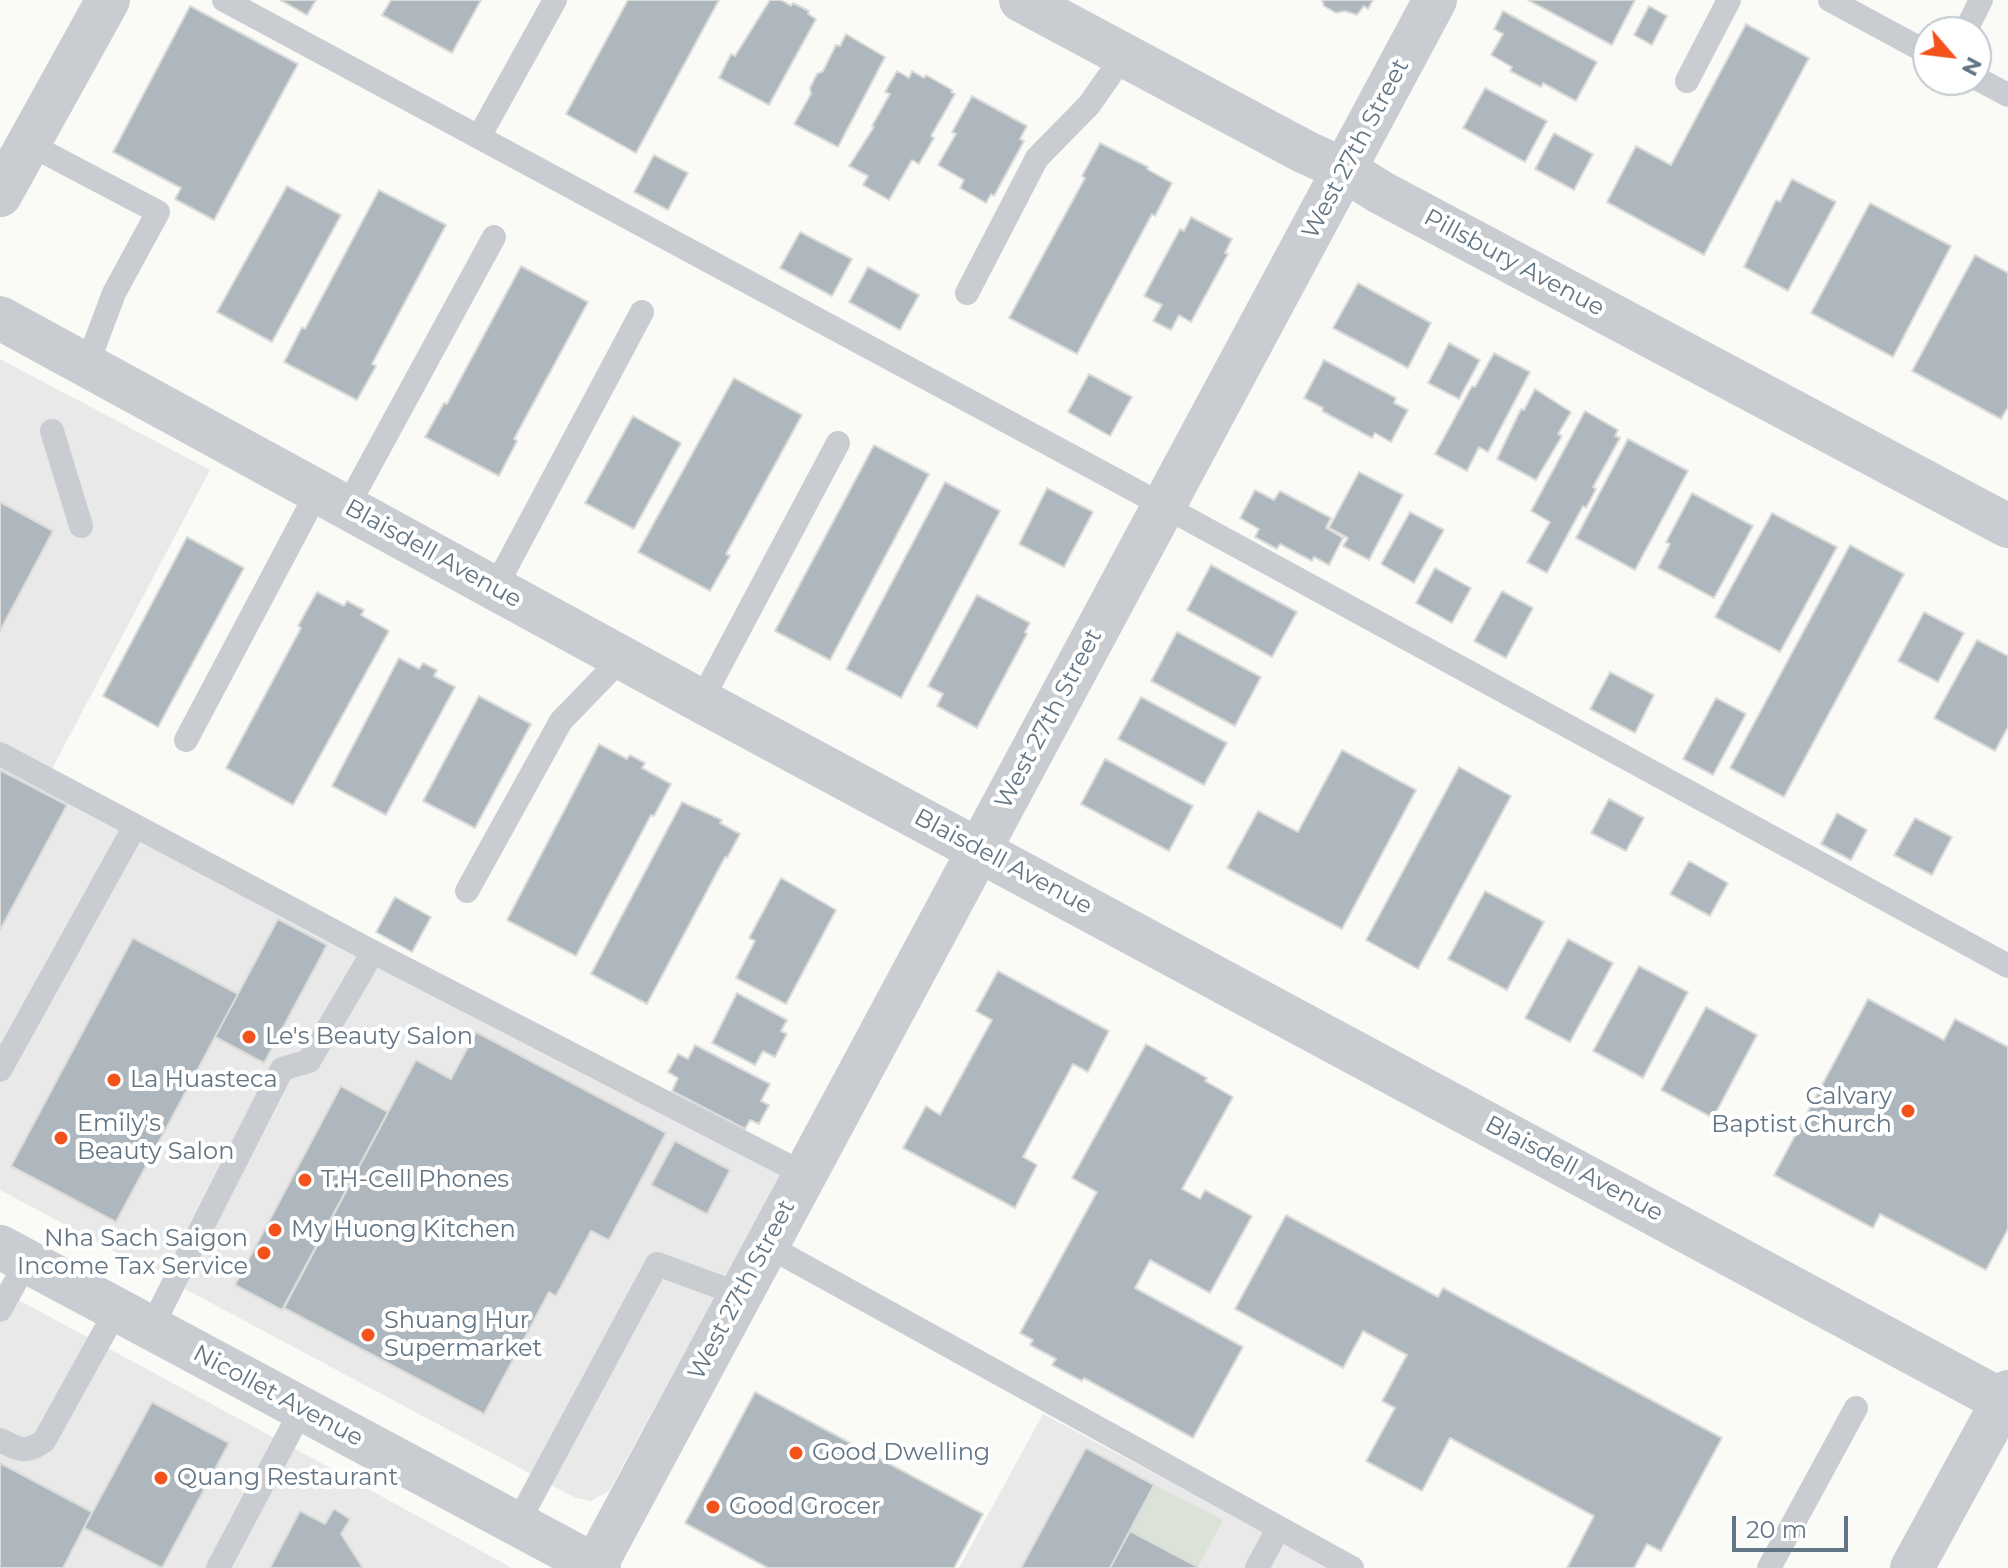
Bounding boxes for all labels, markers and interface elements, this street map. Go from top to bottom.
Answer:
north arrow [1912,16,1992,96]
text: N [1956,52,1988,81]
street label: West 27th Street [1296,54,1416,244]
street label: Pillsbury Avenue [1419,203,1609,323]
street label: Blaisdell Avenue [340,494,526,614]
street label: West 27th Street [989,624,1109,814]
street label: Blaisdell Avenue [909,803,1097,921]
place label: Le's Beauty Salon [265,1023,473,1051]
marker: Le's Beauty Salon [240,1028,258,1046]
place label: La Huasteca [130,1066,278,1094]
marker: La Huasteca [105,1071,123,1089]
place label: Calvary Baptist Church [1711,1083,1892,1139]
marker: Calvary Baptist Church [1899,1102,1917,1120]
place label: Emily's Beauty Salon [77,1110,234,1166]
street label: Blaisdell Avenue [1480,1110,1668,1228]
marker: Emily's Beauty Salon [52,1129,70,1147]
place label: T.H-Cell Phones [321,1166,509,1194]
marker: T.H-Cell Phones [296,1171,314,1189]
street label: West 27th Street [682,1195,802,1385]
place label: My Huong Kitchen [291,1216,516,1244]
marker: My Huong Kitchen [266,1221,284,1239]
place label: Nha Sach Saigon Income Tax Service [17,1225,248,1281]
marker: Nha Sach Saigon Income Tax Service [255,1244,273,1262]
place label: Shuang Hur Supermarket [384,1307,542,1363]
marker: Shuang Hur Supermarket [359,1326,377,1344]
street label: Nicollet Avenue [188,1339,368,1453]
place label: Good Dwelling [812,1439,990,1467]
marker: Good Dwelling [787,1444,805,1462]
place label: Quang Restaurant [177,1464,398,1492]
marker: Quang Restaurant [152,1469,170,1487]
place label: Good Grocer [729,1493,881,1521]
marker: Good Grocer [704,1498,722,1516]
scale bar [1736,1500,1852,1550]
text: 20 m [1746,1515,1807,1544]

